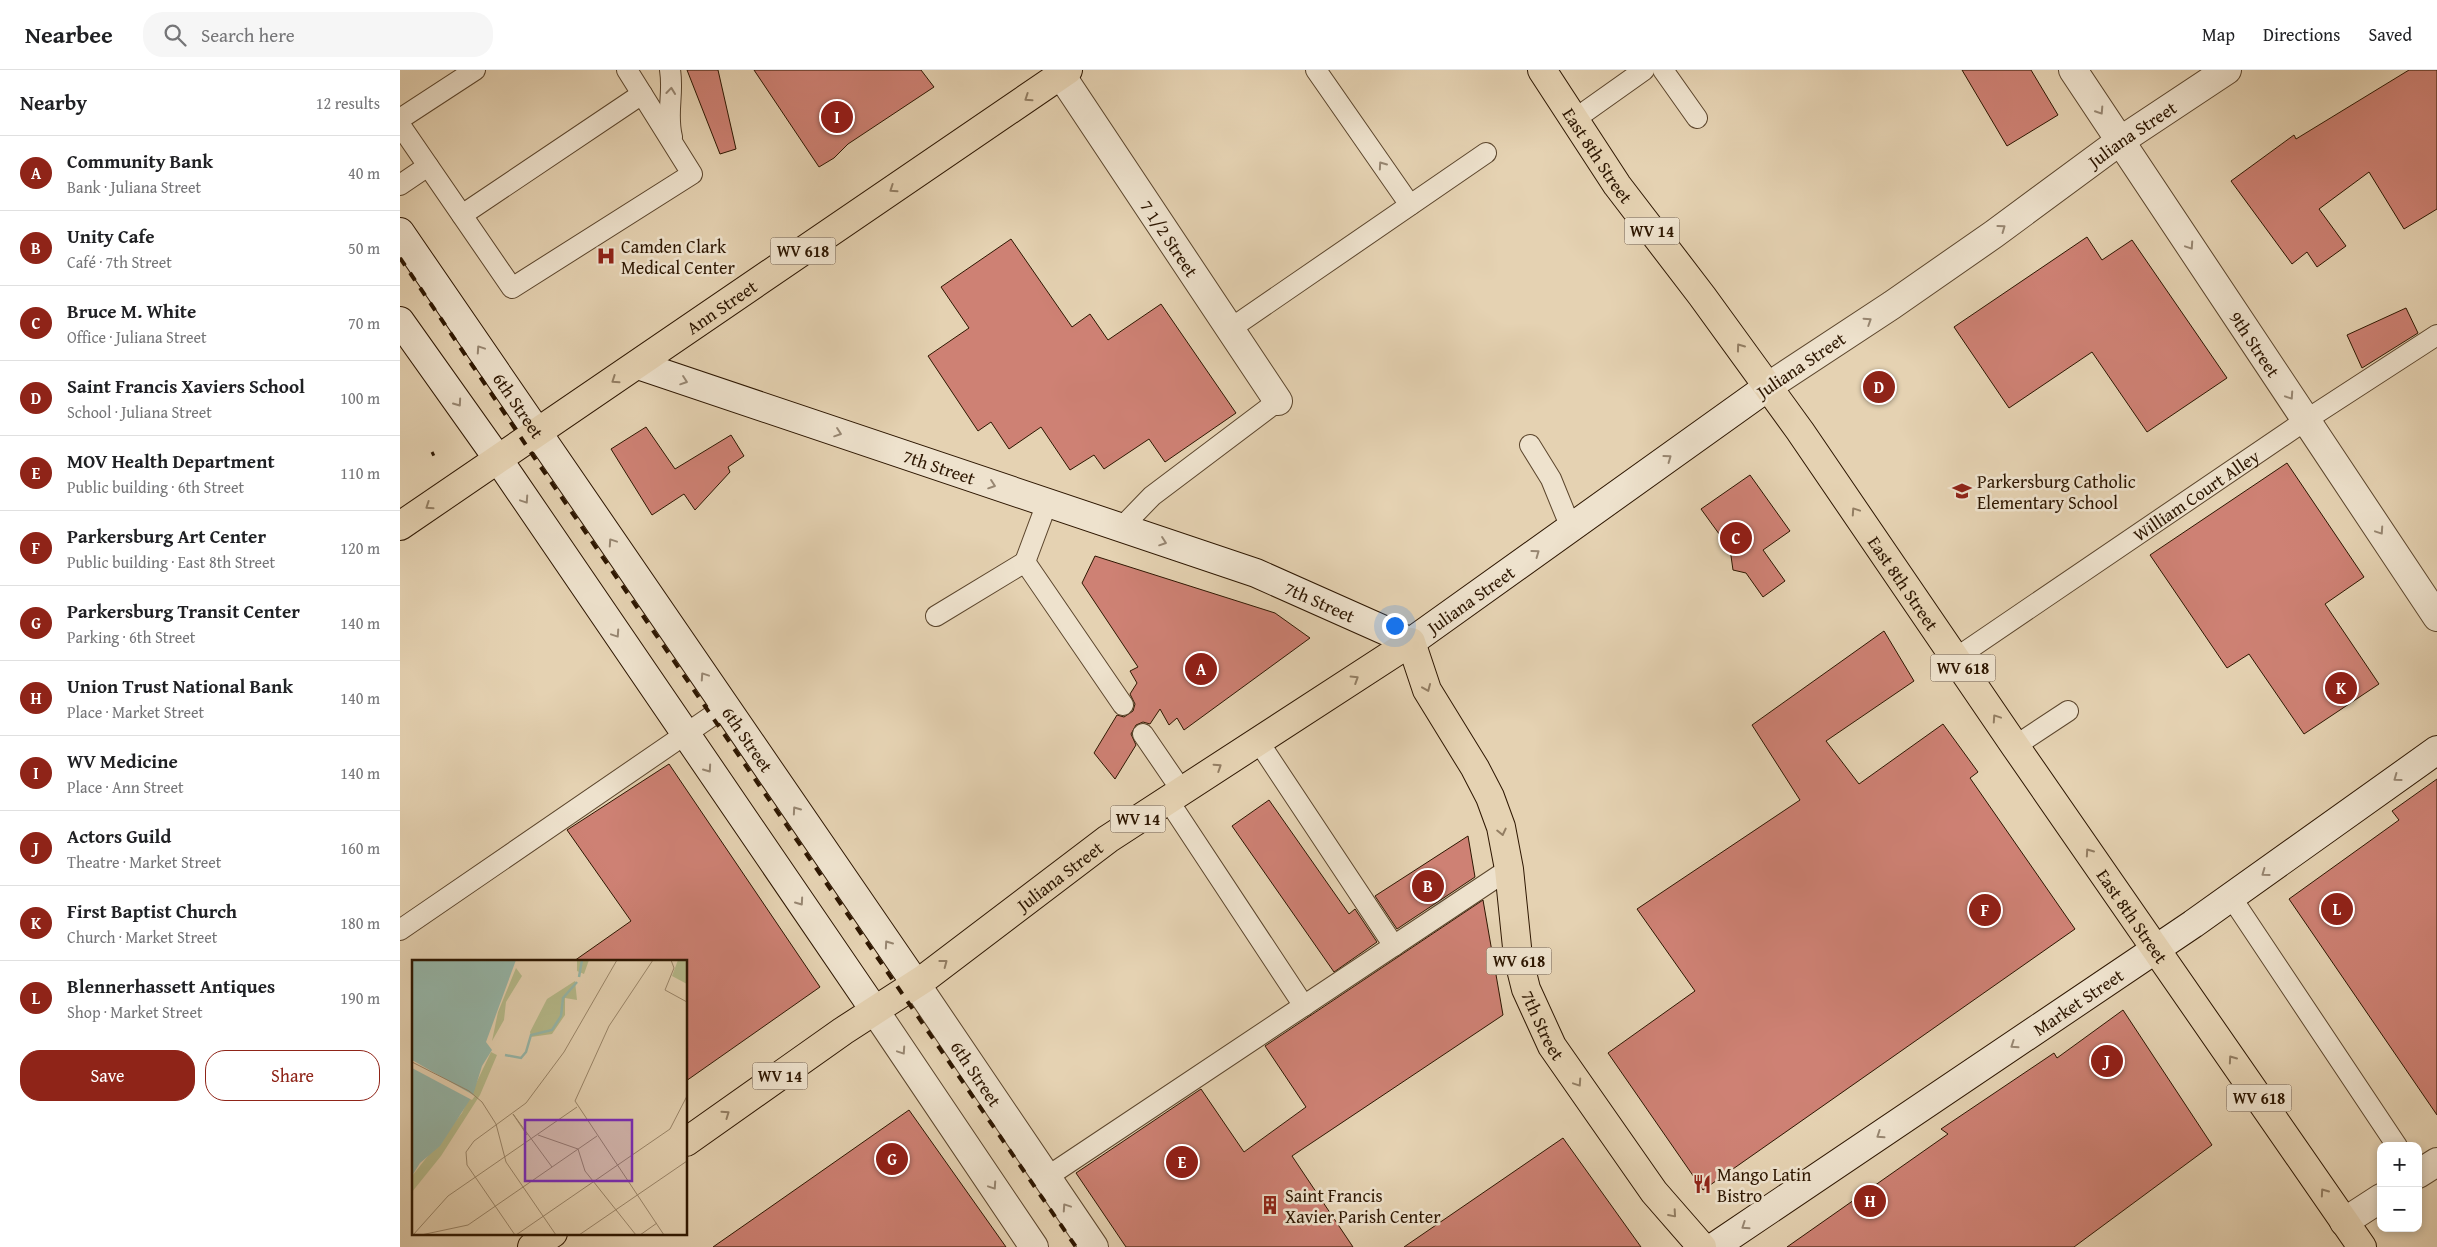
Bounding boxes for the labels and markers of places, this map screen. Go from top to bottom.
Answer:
pin: I [821,98,853,136]
place label: Camden Clark Medical Center [621,233,736,281]
hospital icon: Camden Clark Medical Center [595,245,617,267]
pin: D [1863,368,1895,406]
place label: Parkersburg Catholic Elementary School [1977,468,2136,516]
school or university icon: Parkersburg Catholic Elementary School [1951,480,1973,502]
pin: C [1720,519,1752,557]
pin: A [1185,650,1217,688]
pin: K [2325,669,2357,707]
pin: B [1412,867,1444,905]
pin: L [2321,890,2353,928]
pin: F [1969,891,2001,929]
pin: J [2091,1042,2123,1080]
pin: G [876,1140,908,1178]
pin: E [1166,1143,1198,1181]
place label: Mango Latin Bistro [1717,1161,1811,1209]
restaurant icon: Mango Latin Bistro [1691,1173,1713,1195]
place label: Saint Francis Xavier Parish Center [1285,1182,1441,1230]
pin: H [1854,1182,1886,1220]
building icon: Saint Francis Xavier Parish Center [1259,1194,1281,1216]

